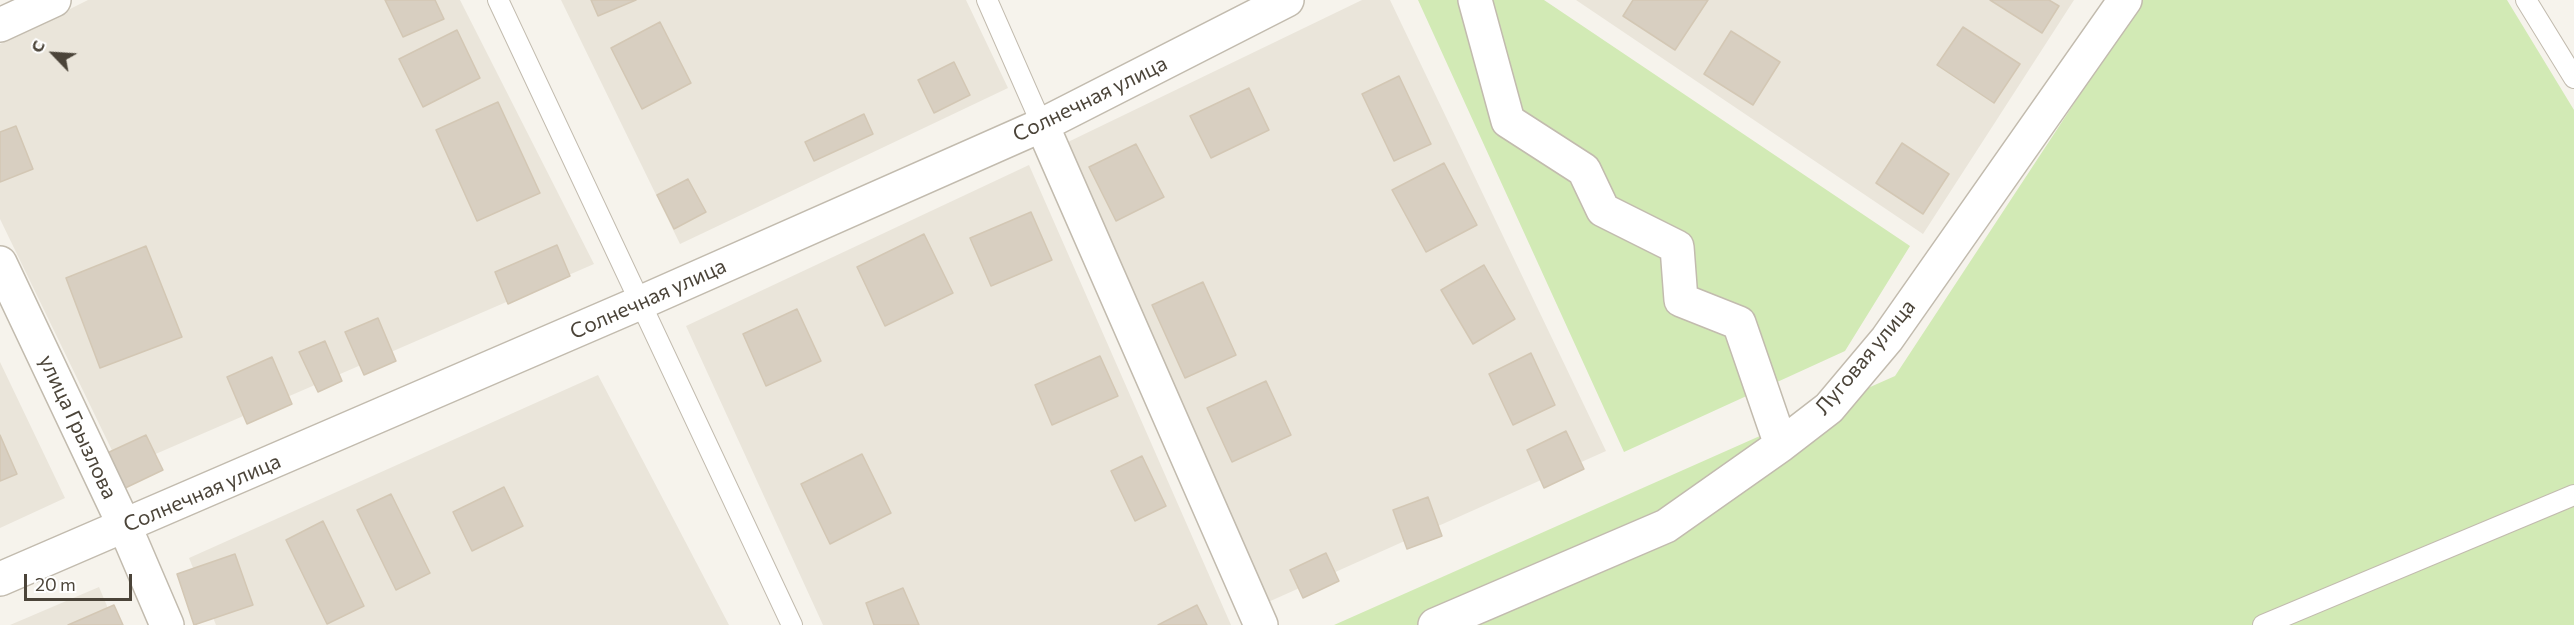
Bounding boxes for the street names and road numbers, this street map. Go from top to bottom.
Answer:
street label: Солнечная улица [1009,51,1171,147]
street label: Солнечная улица [566,253,730,345]
street label: Луговая улица [1809,294,1921,420]
street label: улица Грызлова [34,351,122,503]
street label: Солнечная улица [120,448,284,538]

